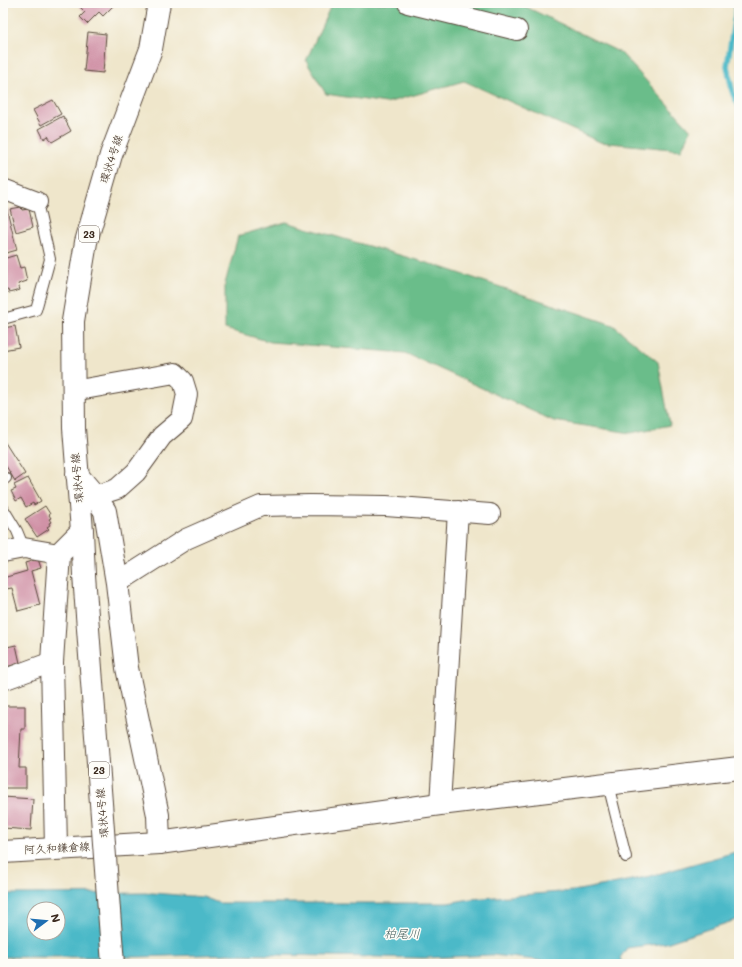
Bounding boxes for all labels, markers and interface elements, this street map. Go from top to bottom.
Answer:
street label: 環状4号線 [96,133,125,185]
road number: 23 [79,226,99,242]
street label: 環状4号線 [67,452,86,504]
road number: 23 [89,762,109,778]
street label: 環状4号線 [92,787,111,839]
street label: 阿久和鎌倉線 [24,838,90,857]
north arrow [26,901,66,941]
text: N [48,912,64,924]
water label: 柏尾川 [384,925,420,941]

